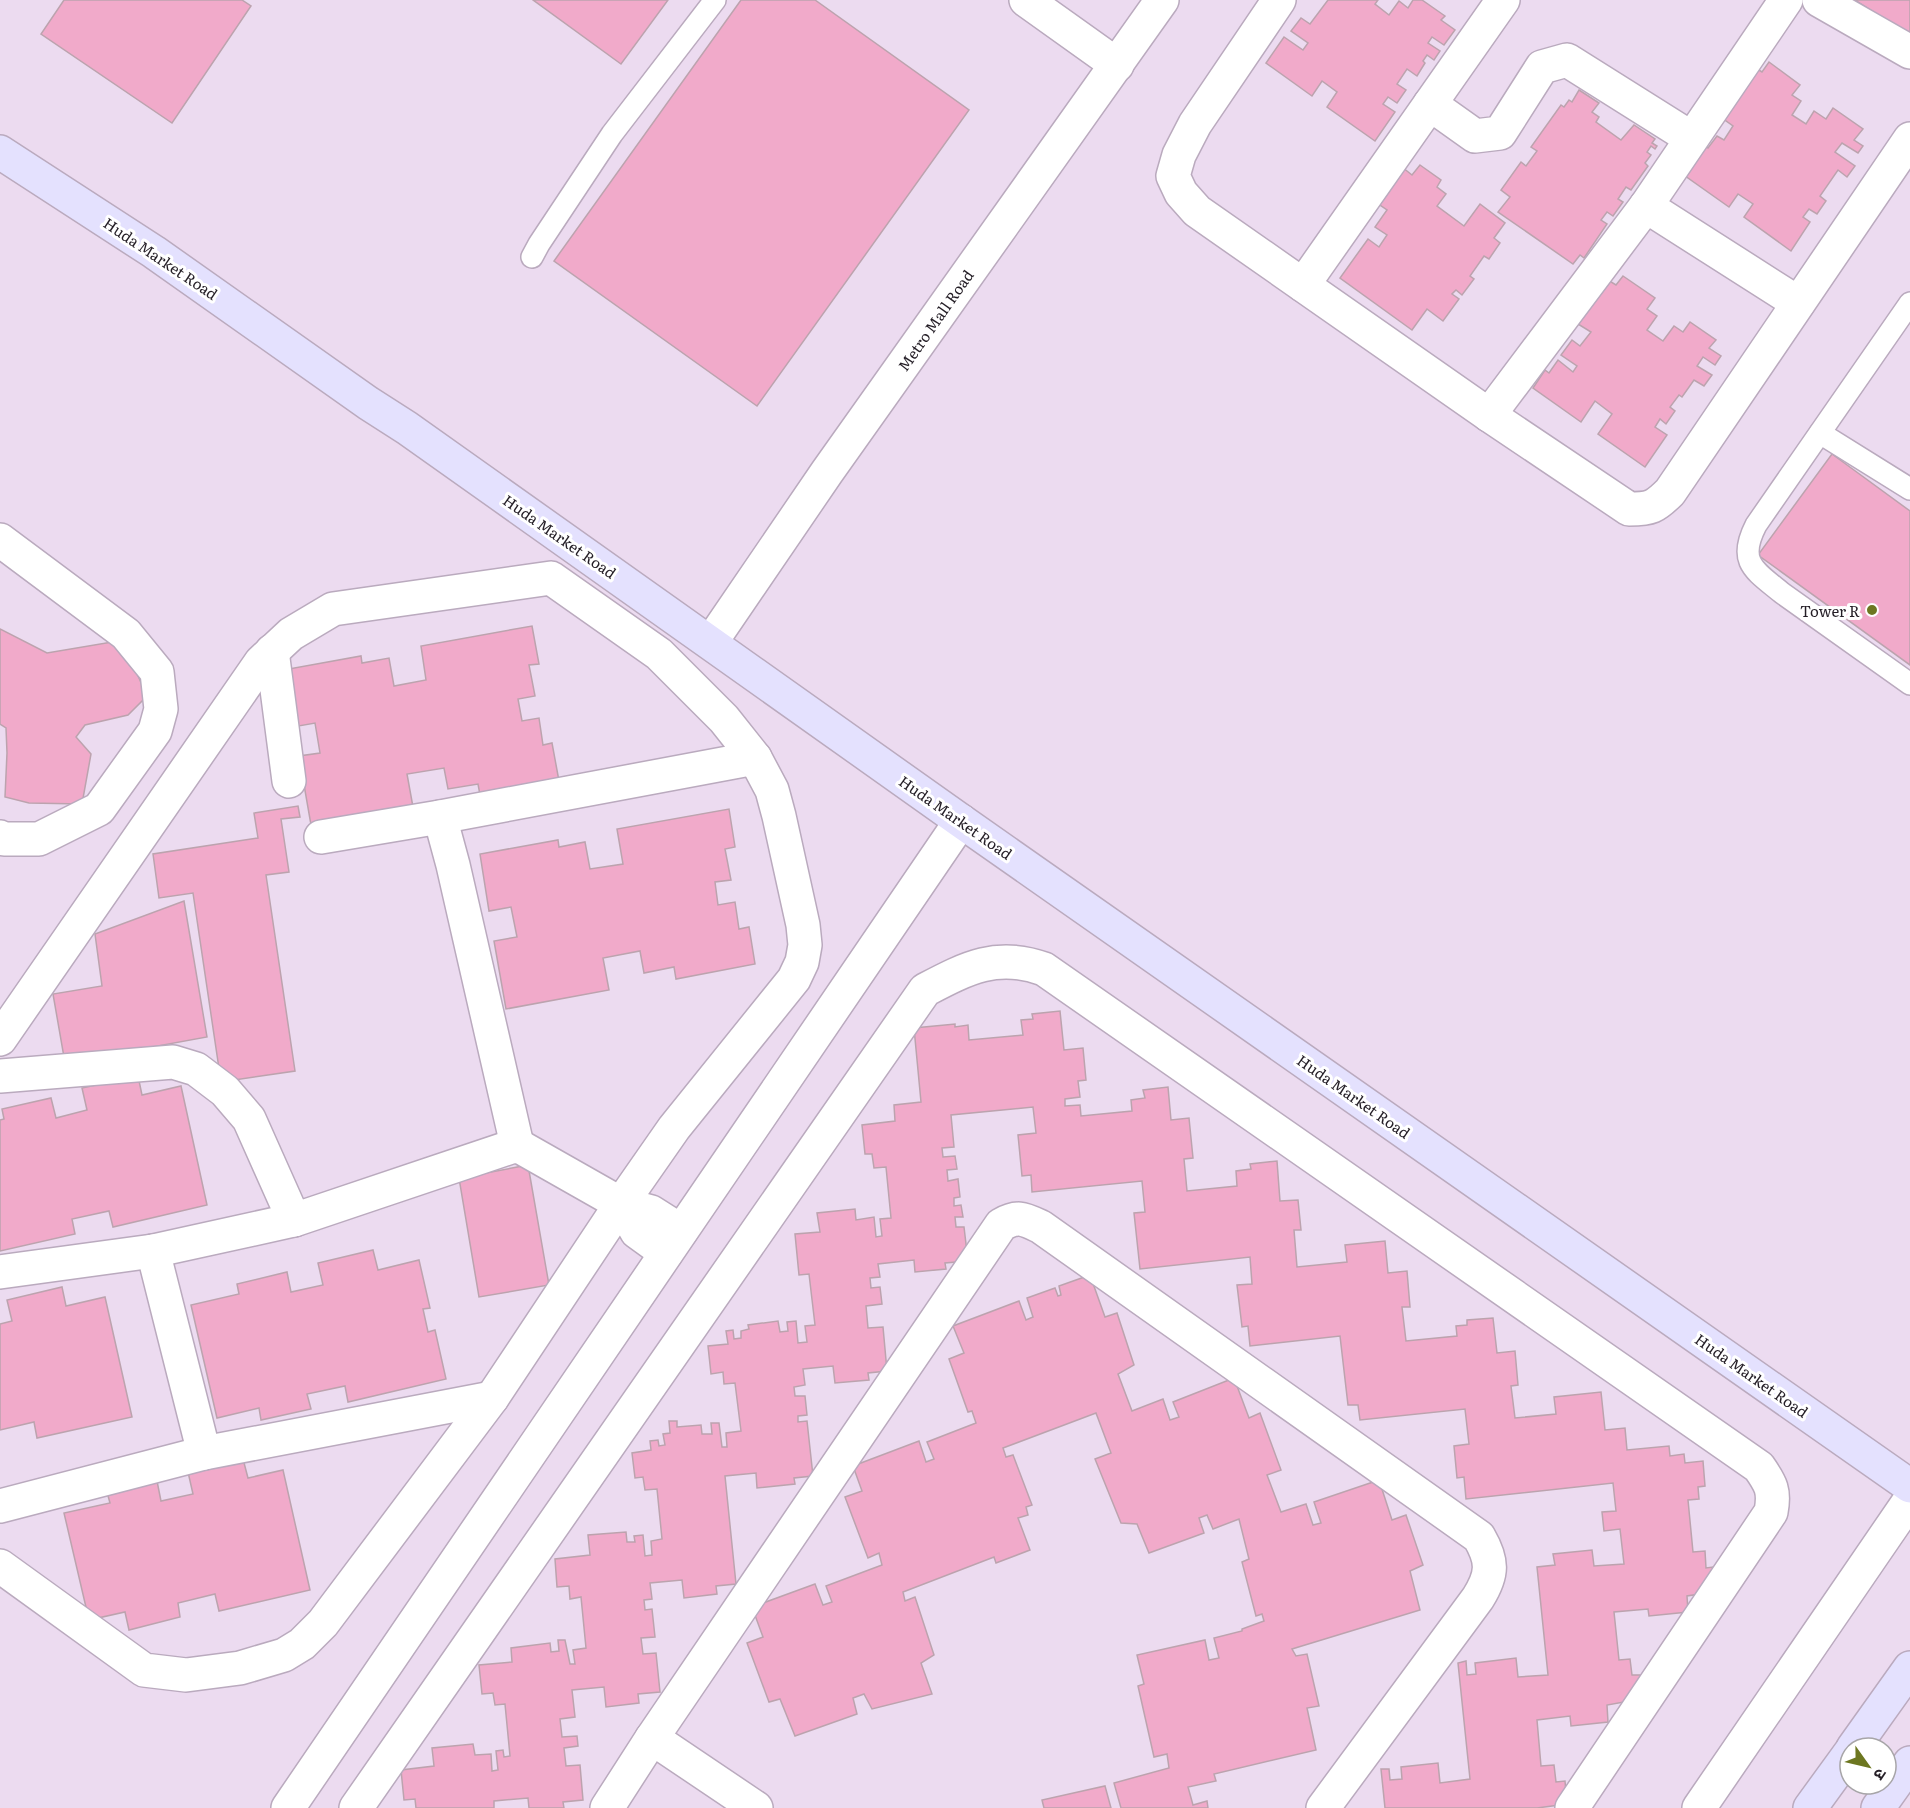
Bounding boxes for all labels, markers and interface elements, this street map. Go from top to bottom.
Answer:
street label: Huda Market Road [99,211,223,305]
street label: Metro Mall Road [891,265,979,375]
street label: Huda Market Road [499,488,621,584]
place label: Tower R [1800,599,1860,622]
marker: Tower R [1865,603,1879,617]
street label: Huda Market Road [895,769,1017,865]
street label: Huda Market Road [1293,1048,1415,1144]
street label: Huda Market Road [1691,1327,1813,1423]
north arrow [1838,1736,1898,1796]
text: उ [1868,1764,1894,1786]

